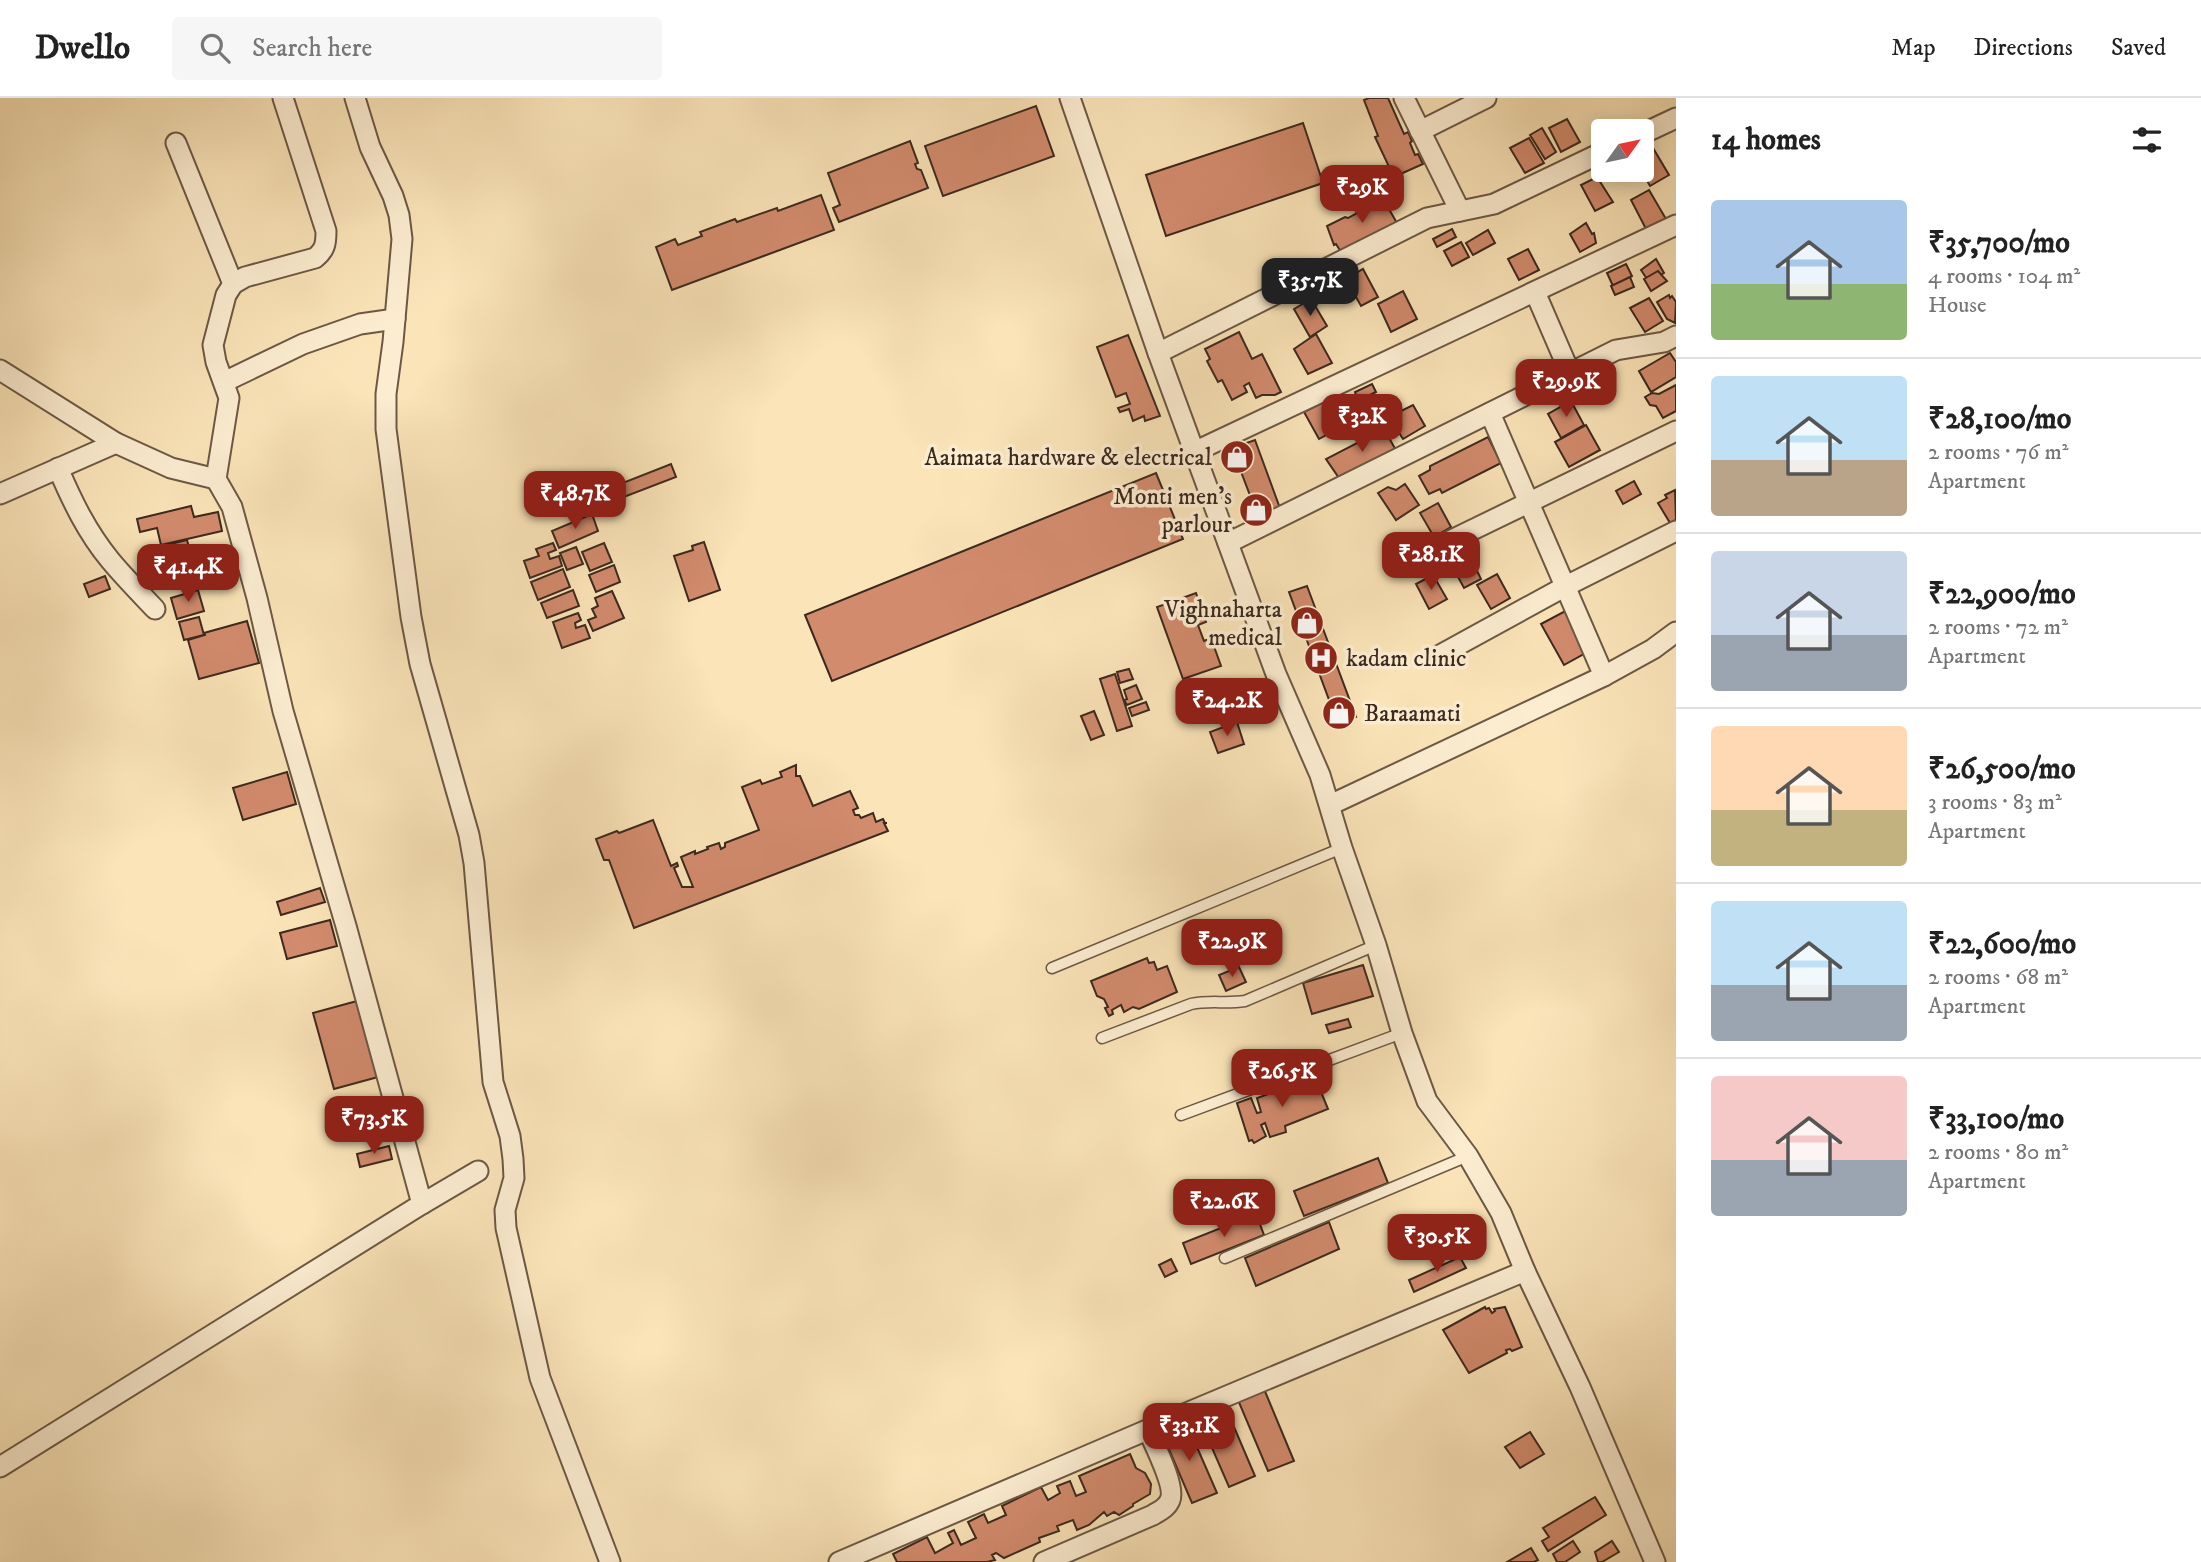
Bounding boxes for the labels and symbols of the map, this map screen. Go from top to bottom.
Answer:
north arrow [1591,119,1654,182]
pin: ₹29K [1321,166,1403,225]
pin: ₹35.7K [1253,258,1367,318]
pin: ₹29.9K [1509,360,1623,419]
pin: ₹32K [1321,394,1403,454]
shop icon: Aaimata hardware & electrical [1218,438,1256,476]
place label: Aaimata hardware & electrical [925,443,1213,473]
pin: ₹48.7K [518,472,632,531]
place label: Monti men's parlour [1113,482,1232,540]
shop icon: Monti men's parlour [1237,491,1275,529]
pin: ₹28.1K [1374,532,1488,592]
pin: ₹41.4K [131,545,245,604]
place label: Vighnaharta medical [1163,595,1283,653]
shop icon: Vighnaharta medical [1288,604,1326,642]
hospital icon: kadam clinic [1302,639,1340,677]
place label: kadam clinic [1346,644,1466,674]
pin: ₹24.2K [1170,678,1284,738]
shop icon: Baraamati [1320,694,1358,732]
place label: Baraamati [1364,699,1461,729]
pin: ₹22.9K [1175,920,1289,979]
pin: ₹26.5K [1225,1049,1339,1109]
pin: ₹73.5K [317,1096,431,1156]
pin: ₹22.6K [1167,1180,1281,1239]
pin: ₹30.5K [1380,1214,1494,1274]
pin: ₹33.1K [1132,1404,1246,1463]

